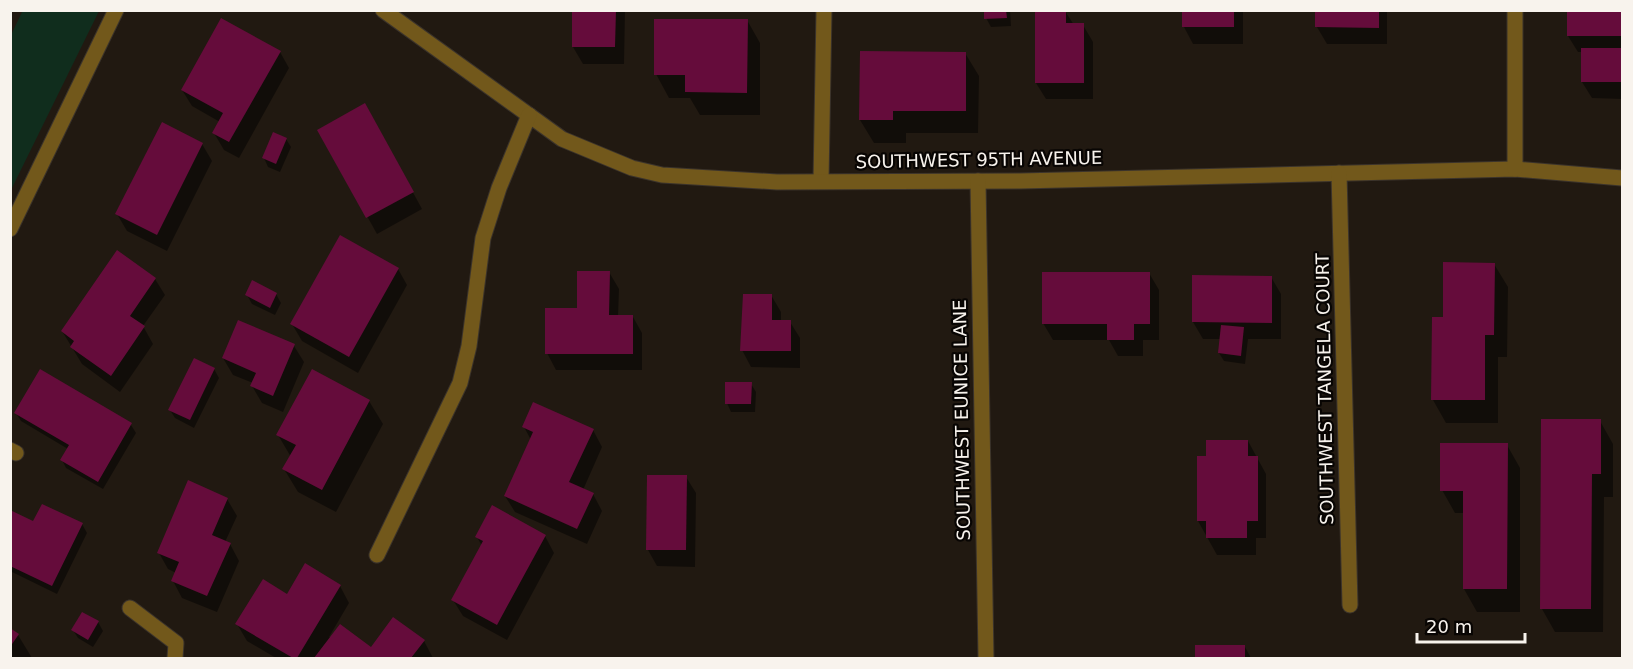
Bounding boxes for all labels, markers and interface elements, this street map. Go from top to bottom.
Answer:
street label: SOUTHWEST 95TH AVENUE [856,147,1102,172]
street label: SOUTHWEST TANGELA COURT [1312,252,1337,525]
street label: SOUTHWEST EUNICE LANE [949,299,974,541]
scale bar [1417,606,1525,644]
text: 20 m [1426,616,1472,637]

